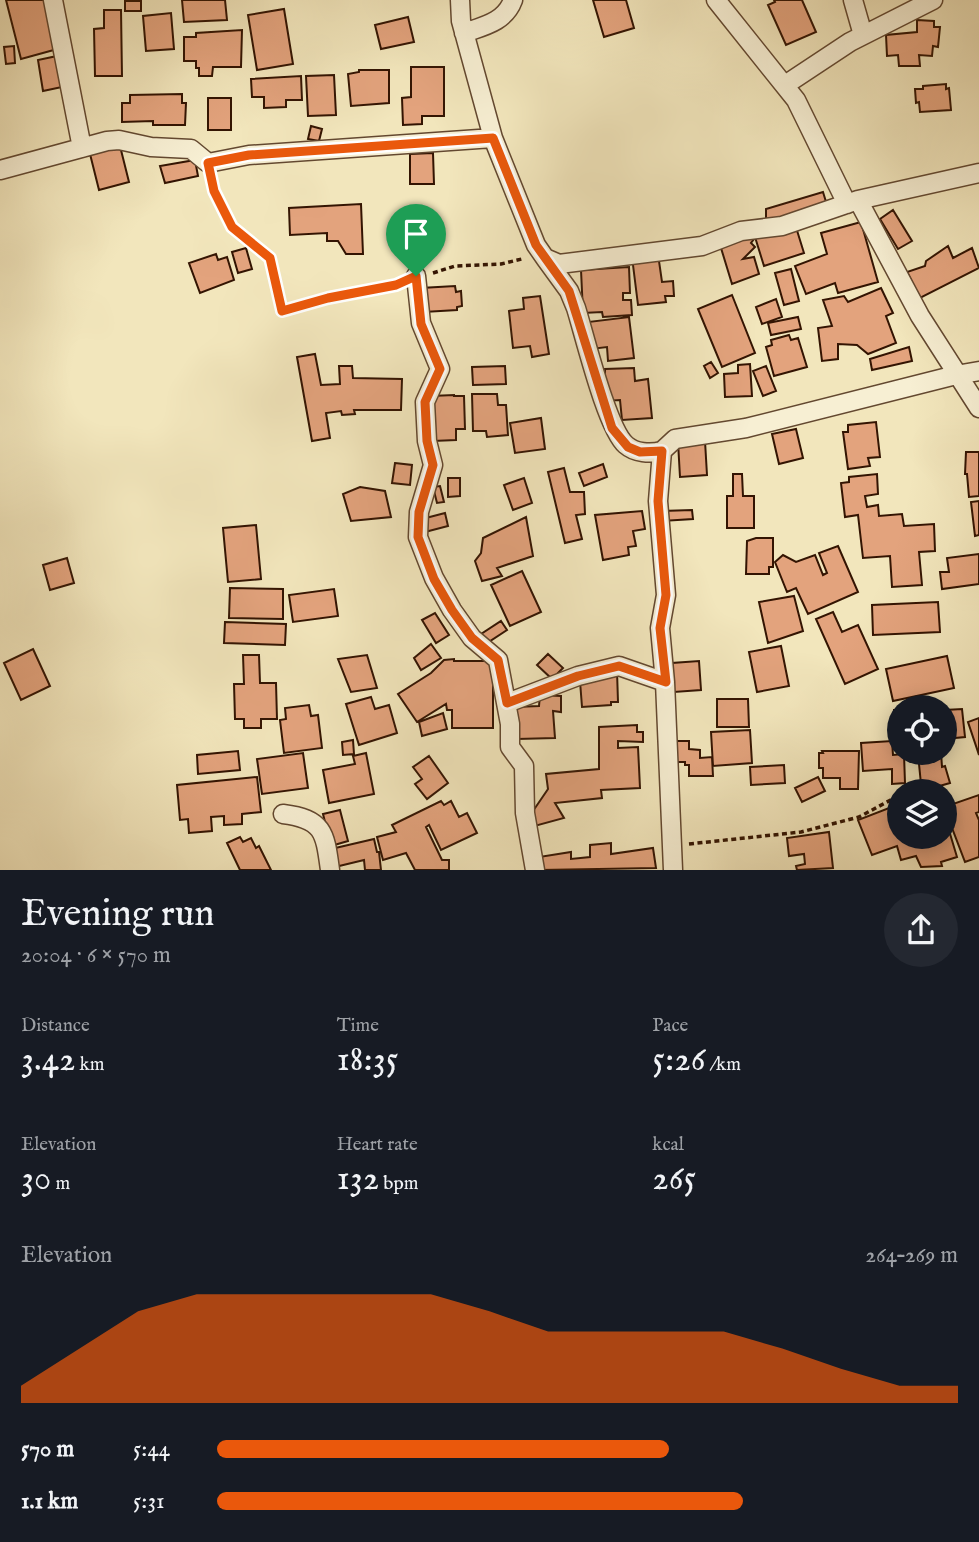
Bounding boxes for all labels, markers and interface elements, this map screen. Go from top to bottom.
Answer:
pin [386,204,446,276]
icon: arrive [397,215,435,253]
map controls [887,695,957,849]
button: locate [887,695,957,765]
button: layers [887,779,957,849]
text: Evening run [21,891,215,939]
button: share [884,893,958,967]
text: 20:04 · 6 × 570 m [21,941,171,970]
text: Distance [21,1014,90,1038]
text: Time [337,1014,379,1038]
text: Pace [652,1014,688,1038]
text: 3.42 [21,1038,75,1083]
text: 18:35 [337,1038,398,1083]
text: 5:26 [652,1038,705,1083]
text: km [75,1053,104,1077]
text: /km [705,1053,741,1077]
text: Elevation [21,1133,96,1157]
text: Heart rate [337,1133,418,1157]
text: kcal [652,1133,684,1157]
text: 30 [21,1157,51,1202]
text: 132 [337,1157,379,1202]
text: 265 [652,1157,696,1202]
text: m [51,1172,70,1196]
text: bpm [379,1172,418,1196]
text: Elevation [21,1241,112,1270]
text: 264–269 m [865,1241,958,1270]
text: 570 m [21,1435,74,1464]
text: 5:44 [133,1435,170,1464]
text: 1.1 km [21,1487,78,1516]
text: 5:31 [133,1487,165,1516]

